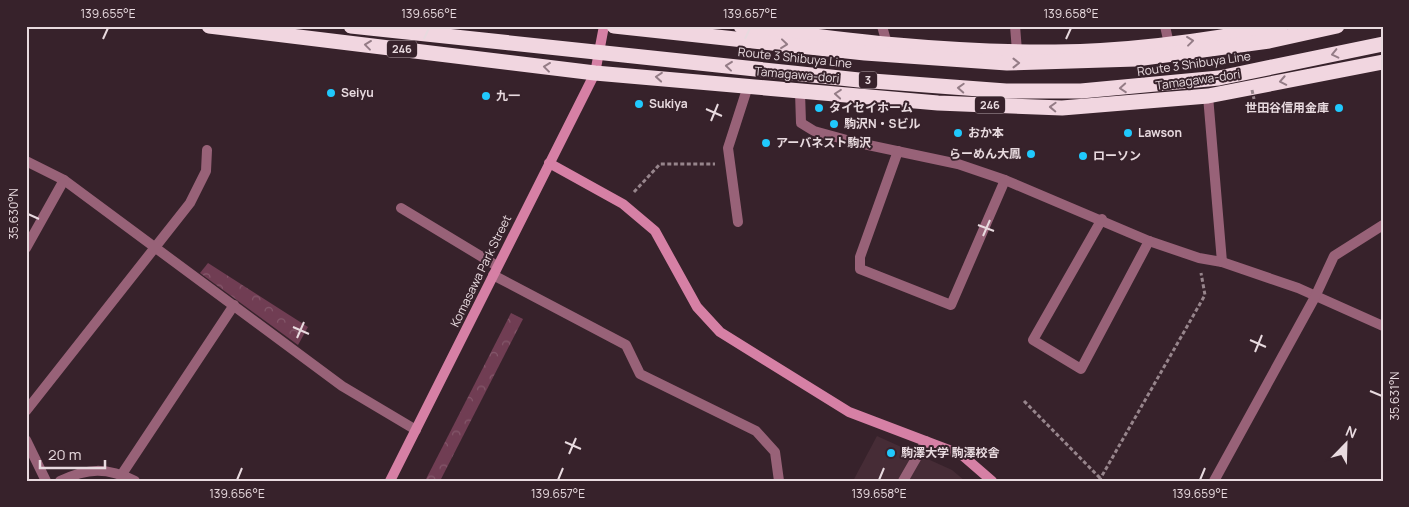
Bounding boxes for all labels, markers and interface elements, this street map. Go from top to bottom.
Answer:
text: 139.655°E [80,5,136,22]
text: 139.656°E [401,5,457,22]
text: 139.657°E [723,5,777,22]
text: 139.658°E [1043,5,1099,22]
one-way arrow [1187,36,1195,47]
one-way arrow [780,38,788,49]
one-way arrow [364,40,372,51]
road number: 246 [387,41,417,58]
street label: Route 3 Shibuya Line [737,43,853,72]
street label: Route 3 Shibuya Line [1136,47,1252,80]
one-way arrow [1331,48,1340,59]
one-way arrow [1012,58,1020,68]
one-way arrow [725,61,733,72]
one-way arrow [542,62,550,73]
street label: Tamagawa-dori [754,62,840,87]
street label: Tamagawa-dori [1155,65,1241,94]
one-way arrow [655,72,663,83]
road number: 3 [859,72,877,88]
one-way arrow [1279,76,1288,86]
one-way arrow [1119,82,1127,93]
one-way arrow [956,83,964,94]
place label: Seiyu [341,84,374,101]
marker: Seiyu [325,87,337,99]
place label: 九一 [496,87,520,104]
one-way arrow [834,89,842,100]
marker: 九一 [480,90,492,102]
place label: Sukiya [649,95,688,112]
road number: 246 [975,96,1005,114]
marker: Sukiya [633,98,645,110]
place label: タイセイホーム [829,99,913,116]
place label: 世田谷信用金庫 [1245,99,1329,116]
marker: タイセイホーム [813,102,825,114]
one-way arrow [1048,102,1056,113]
marker: 世田谷信用金庫 [1333,102,1345,114]
place label: 駒沢N・Sビル [844,115,921,132]
marker: 駒沢N・Sビル [828,118,840,130]
place label: おか本 [968,124,1004,141]
place label: Lawson [1138,124,1182,141]
marker: おか本 [952,127,964,139]
marker: Lawson [1122,127,1134,139]
place label: アーバネスト駒沢 [776,134,871,151]
marker: アーバネスト駒沢 [760,137,772,149]
place label: らーめん大鳳 [949,145,1021,162]
place label: ローソン [1093,147,1141,164]
marker: らーめん大鳳 [1025,148,1037,160]
marker: ローソン [1077,150,1089,162]
text: 35.630°N [5,188,22,240]
street label: Komasawa Park Street [446,212,515,330]
text: 35.631°N [1386,372,1403,420]
north arrow [1322,420,1372,470]
text: N [1343,421,1360,442]
scale bar [40,437,105,469]
text: 20 m [48,444,81,465]
place label: 駒澤大学 駒澤校舎 [901,444,999,461]
marker: 駒澤大学 駒澤校舎 [885,447,897,459]
text: 139.656°E [209,485,265,502]
text: 139.657°E [531,485,585,502]
text: 139.658°E [851,485,907,502]
text: 139.659°E [1172,485,1228,502]

